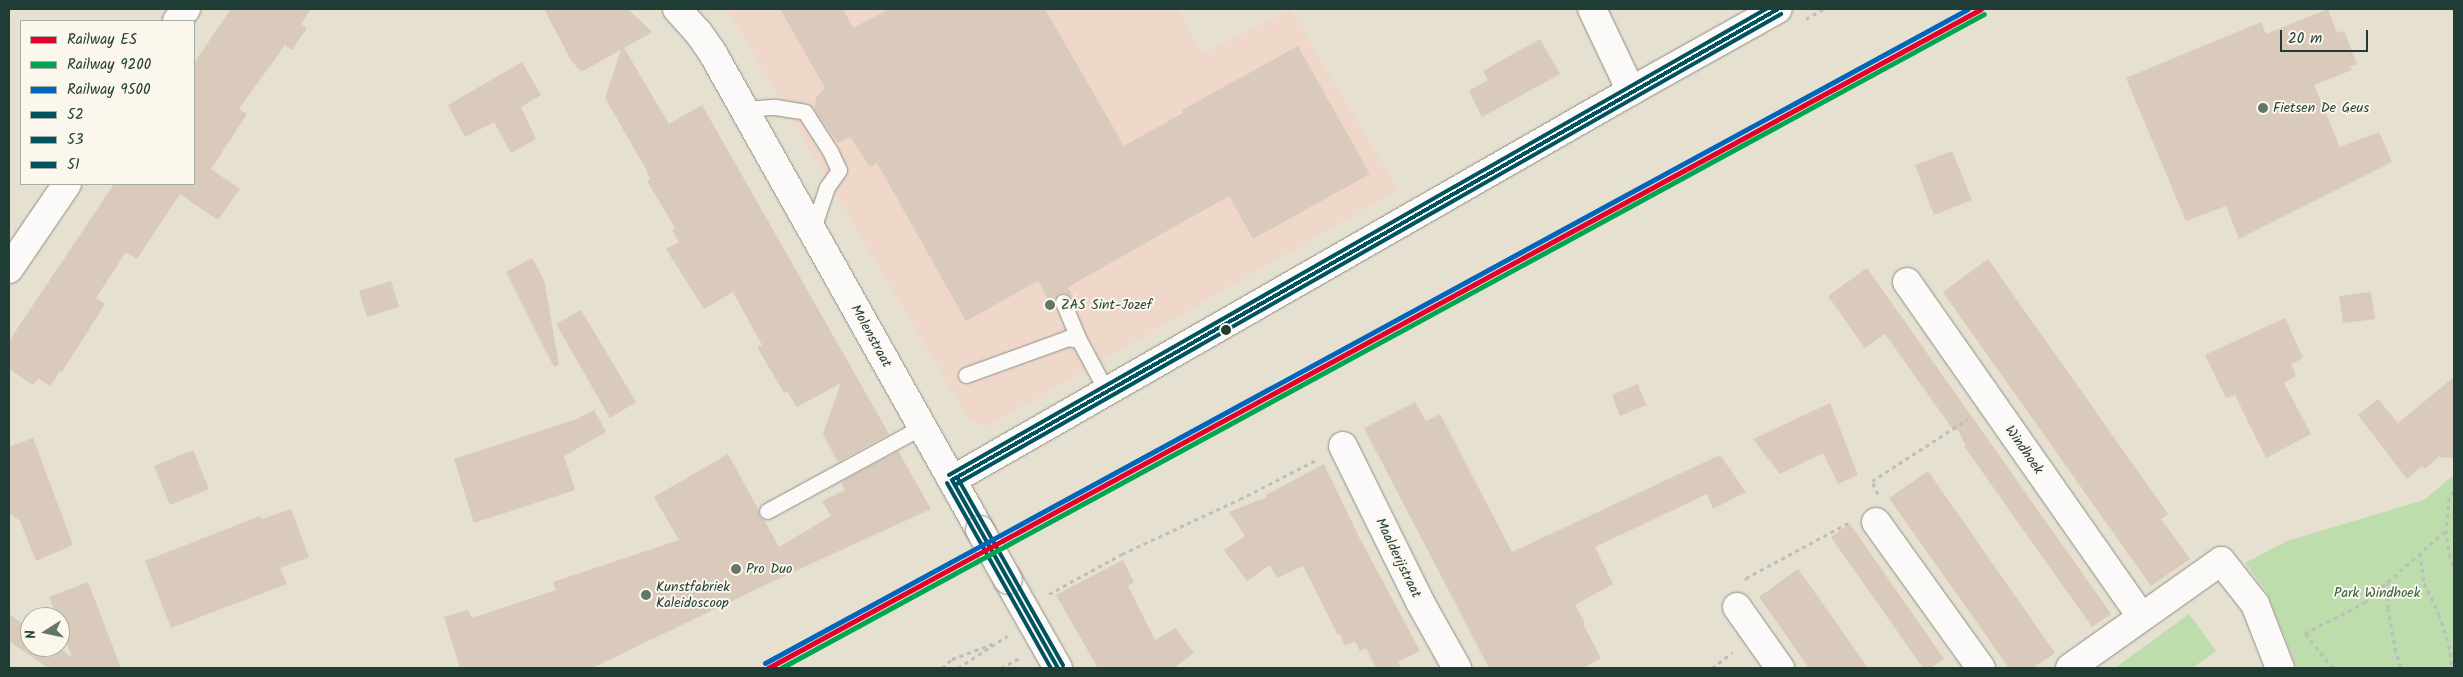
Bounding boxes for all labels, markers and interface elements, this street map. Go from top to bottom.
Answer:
legend [20,20,195,185]
scale bar [2283,20,2370,52]
text: 20 m [2288,27,2322,51]
text: Railway ES [67,28,137,52]
text: Railway 9200 [67,53,151,77]
text: Railway 9500 [67,78,151,102]
place label: Fietsen De Geus [2273,100,2369,116]
marker: Fietsen De Geus [2257,102,2269,114]
text: 52 [67,103,84,127]
text: 53 [67,128,84,152]
text: 51 [67,153,80,177]
place label: ZAS Sint-Jozef [1061,297,1152,313]
marker: ZAS Sint-Jozef [1043,298,1057,312]
street label: Molenstraat [847,302,895,370]
unlabelled marker [1221,325,1231,335]
street label: Windhoek [2001,422,2047,478]
street label: Maalderijstraat [1371,515,1425,601]
place label: Pro Duo [746,561,792,577]
marker: Pro Duo [730,563,742,575]
place label: Kunstfabriek Kaleidoscoop [656,579,730,612]
park label: Park Windhoek [2334,585,2420,601]
marker: Kunstfabriek Kaleidoscoop [640,589,652,601]
north arrow [20,607,70,657]
text: N [20,628,43,641]

